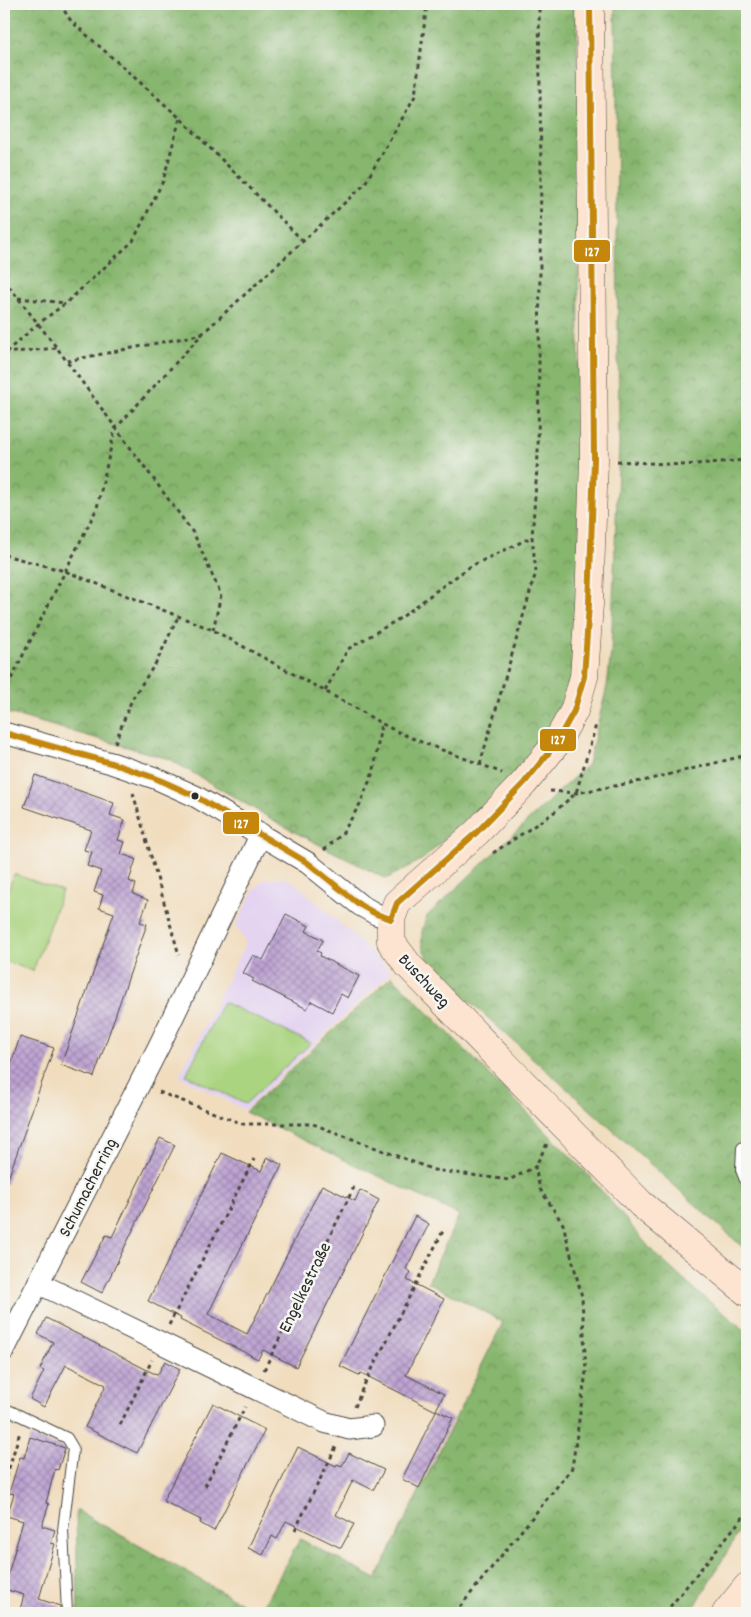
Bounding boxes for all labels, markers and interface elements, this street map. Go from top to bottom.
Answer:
line badge: 127 [573,239,611,263]
text: 127 [585,243,600,263]
line badge: 127 [539,728,577,752]
text: 127 [551,731,566,751]
unlabelled marker [190,791,200,801]
line badge: 127 [222,811,260,835]
text: 127 [234,815,249,835]
street label: Buschweg [391,949,455,1015]
street label: Schumacherring [54,1134,125,1242]
street label: Engelkestraße [274,1239,339,1337]

